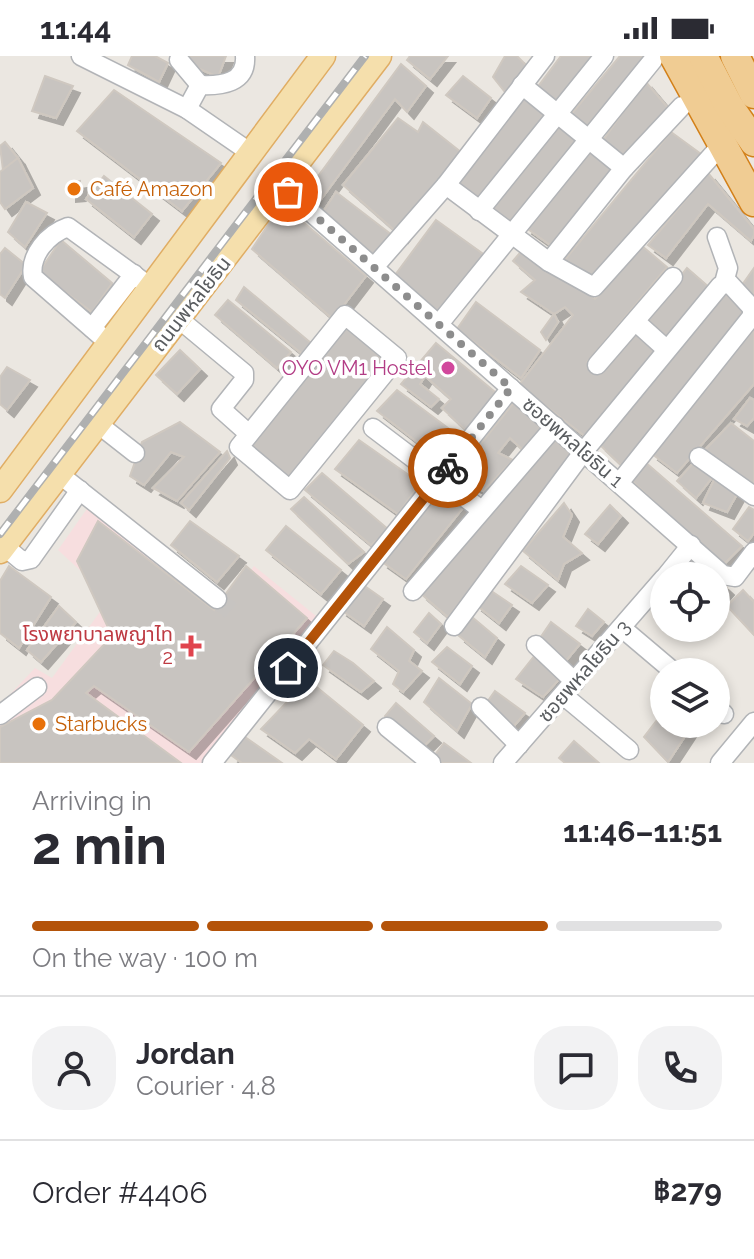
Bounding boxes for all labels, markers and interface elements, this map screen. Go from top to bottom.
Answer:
text: 11:44 [40,11,111,46]
pin [254,158,322,226]
icon: bag [266,170,310,214]
place label: Café Amazon [90,177,213,201]
marker: Café Amazon [65,180,83,198]
street label: ถนนพหลโยธิน [146,252,236,356]
place label: OYO VM1 Hostel [282,356,433,380]
marker: OYO VM1 Hostel [439,359,457,377]
street label: ซอยพหลโยธิน 1 [518,392,629,493]
courier [408,428,488,508]
icon: bike [426,446,470,490]
map controls [650,562,730,738]
button: locate [650,562,730,642]
street label: ซอยพหลโยธิน 3 [533,615,635,727]
place label: โรงพยาบาลพญาไท 2 [23,622,173,669]
pin [254,634,322,702]
marker: โรงพยาบาลพญาไท 2 [180,635,202,657]
icon: home [266,646,310,690]
button: layers [650,658,730,738]
place label: Starbucks [55,712,147,736]
marker: Starbucks [30,715,48,733]
text: Arriving in [32,786,152,816]
text: 11:46–11:51 [563,814,722,849]
text: 2 min [32,815,167,876]
text: On the way · 100 m [32,943,258,973]
button: person [32,1026,116,1110]
button: chat [534,1026,618,1110]
button: phone [638,1026,722,1110]
text: Jordan [136,1036,235,1071]
text: Courier · 4.8 [136,1071,276,1101]
text: ฿279 [653,1173,722,1208]
text: Order #4406 [32,1175,208,1210]

